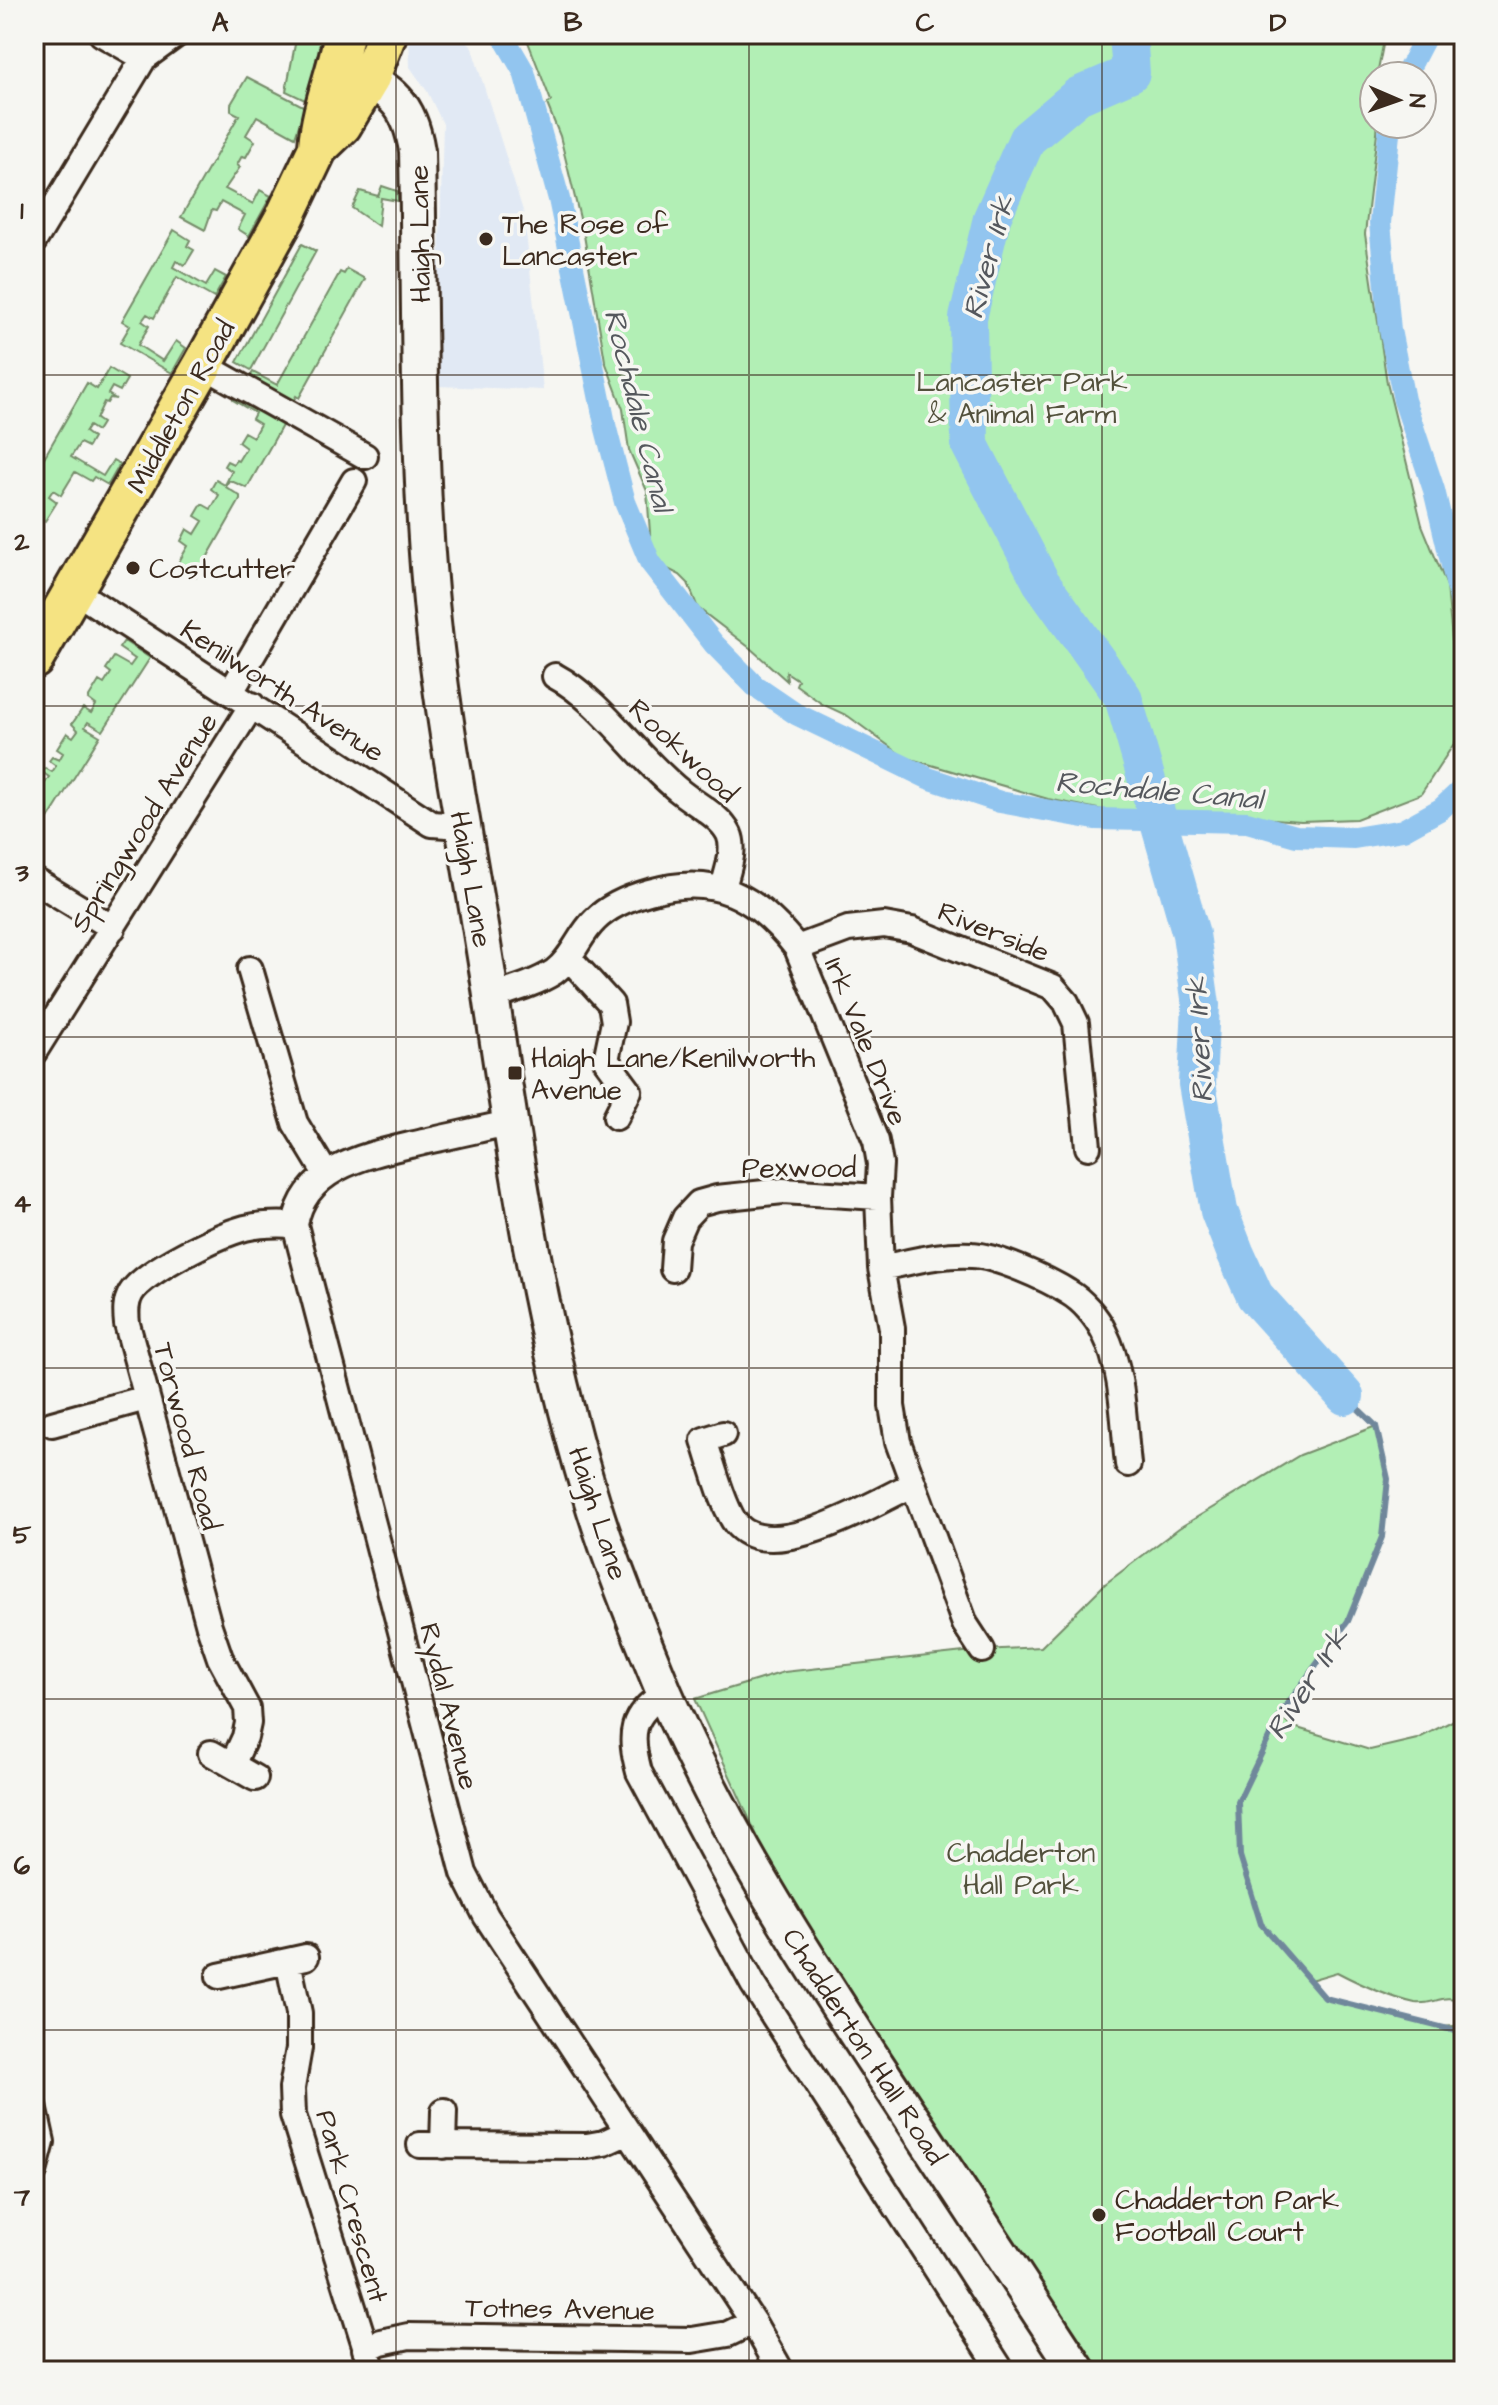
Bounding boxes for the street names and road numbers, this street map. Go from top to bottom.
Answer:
street label: Haigh Lane [400,165,442,303]
street label: Middleton Road [118,313,245,500]
street label: Kenilworth Avenue [173,611,392,772]
street label: Rookwood [620,690,746,812]
street label: Springwood Avenue [61,705,229,941]
street label: Haigh Lane [438,808,502,951]
street label: Riverside [932,892,1055,972]
street label: Irk Vale Drive [814,952,917,1131]
street label: Pexwood [742,1149,856,1188]
street label: Torwood Road [143,1338,230,1534]
street label: Haigh Lane [557,1442,637,1585]
street label: Rydal Avenue [407,1619,488,1794]
street label: Chadderton Hall Road [772,1921,955,2173]
street label: Park Crescent [305,2106,398,2308]
street label: Totnes Avenue [465,2288,655,2331]

